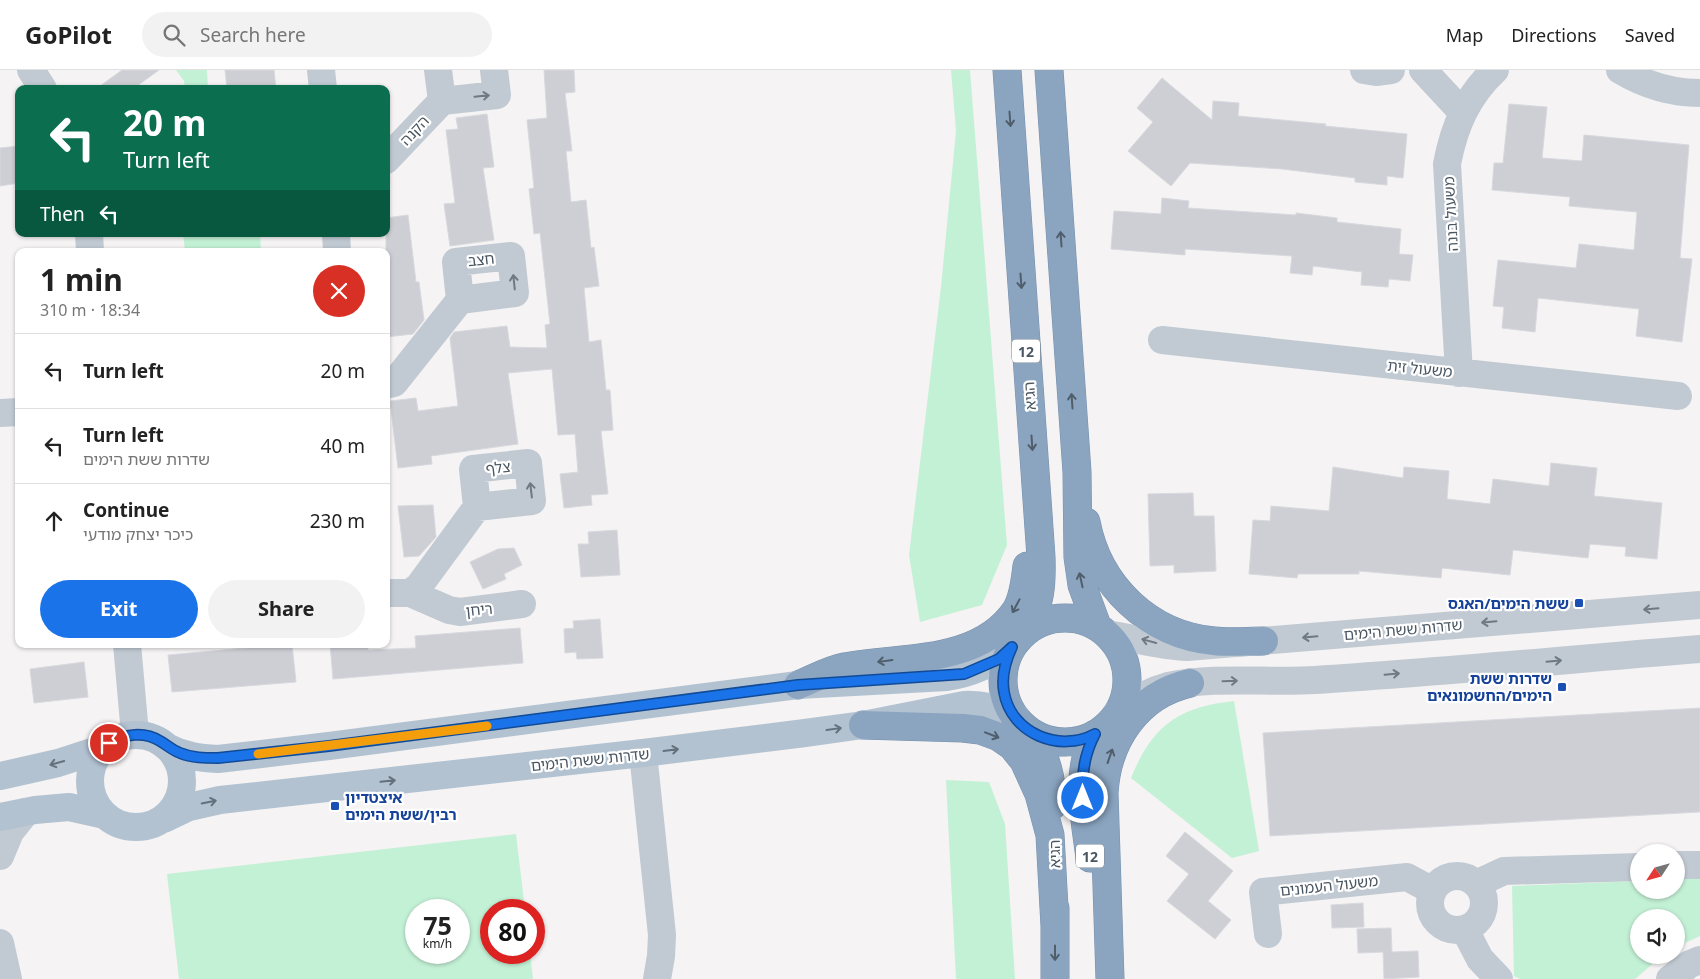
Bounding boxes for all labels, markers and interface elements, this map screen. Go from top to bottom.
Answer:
search box [142,12,492,57]
text: GoPilot [25,18,112,51]
icon: search [160,21,188,49]
text: Search here [200,22,306,48]
text: Map [1446,23,1483,47]
text: Directions [1511,23,1597,47]
text: Saved [1625,23,1675,47]
one-way arrow [473,91,489,101]
text: 20 m [123,99,206,146]
icon: left [40,105,105,170]
one-way arrow [1006,110,1015,126]
street label: הקנה [395,111,433,149]
text: Turn left [123,144,210,174]
street label: משעול בננה [1438,176,1462,252]
icon: left [95,200,123,228]
text: Then [40,201,85,227]
one-way arrow [1056,231,1065,247]
street label: חצב [467,248,495,270]
text: 1 min [40,259,123,300]
button: close [313,265,365,317]
one-way arrow [1016,273,1026,289]
one-way arrow [509,275,519,291]
text: 310 m · 18:34 [40,299,140,321]
road number: 12 [1012,340,1040,362]
street label: משעול זית [1386,355,1454,381]
icon: left [40,357,68,385]
text: Turn left [83,358,164,384]
text: 20 m [321,358,365,384]
street label: הגיא [1018,381,1040,411]
one-way arrow [1067,393,1076,409]
text: Turn left [83,422,164,448]
icon: left [40,432,68,460]
text: 40 m [321,433,365,459]
one-way arrow [1027,435,1036,451]
text: שדרות ששת הימים [83,448,210,470]
street label: צלף [485,456,511,478]
one-way arrow [526,483,536,499]
text: Continue [83,497,169,523]
icon: ahead [40,507,68,535]
text: 230 m [310,508,365,534]
text: כיכר יצחק מודעי [83,523,193,545]
one-way arrow [1076,573,1085,589]
button: Exit [40,580,198,638]
button: Share [208,580,365,638]
place label: ששת הימים/האגס [1448,593,1569,613]
marker: ששת הימים/האגס [1573,597,1585,609]
street label: ריחן [465,598,493,620]
one-way arrow [1011,598,1020,613]
one-way arrow [1644,605,1660,614]
street label: שדרות ששת הימים [1343,614,1463,644]
one-way arrow [1482,618,1498,627]
one-way arrow [1302,632,1318,642]
one-way arrow [1141,636,1157,646]
one-way arrow [878,656,894,666]
one-way arrow [1546,656,1562,665]
place label: שדרות ששת הימים/החשמונאים [1427,668,1552,705]
one-way arrow [1384,669,1400,678]
one-way arrow [1221,676,1237,686]
marker: שדרות ששת הימים/החשמונאים [1556,681,1568,693]
pin [88,722,130,764]
one-way arrow [826,724,842,734]
icon: arrive [95,729,123,757]
one-way arrow [984,731,999,740]
street label: שדרות ששת הימים [530,743,650,775]
one-way arrow [663,745,679,755]
one-way arrow [1106,749,1115,764]
one-way arrow [50,759,66,769]
position arrow [1056,771,1108,823]
one-way arrow [380,777,396,786]
place label: איצטדיון רבין/ששת הימים [345,787,457,824]
one-way arrow [201,797,217,807]
marker: איצטדיון רבין/ששת הימים [329,800,341,812]
street label: הגיא [1044,840,1064,868]
road number: 12 [1076,844,1104,868]
north arrow [1630,844,1685,899]
map controls [1630,844,1685,964]
street label: משעול העמונים [1279,870,1379,900]
speed limit sign: 80 [480,899,545,964]
text: 75 [423,908,452,942]
button: sound [1630,909,1685,964]
text: km/h [423,935,452,952]
one-way arrow [1050,944,1060,960]

